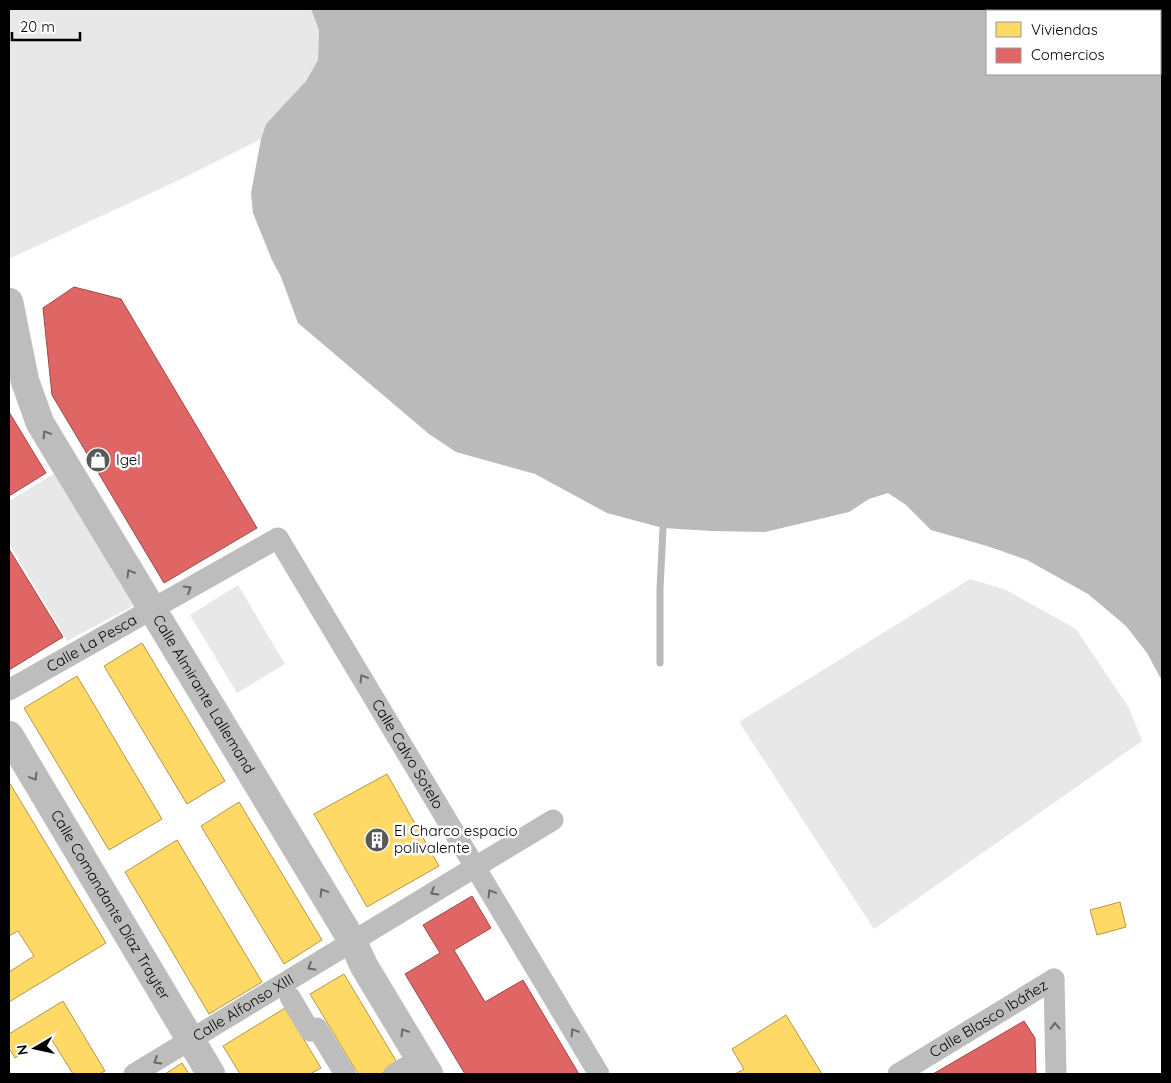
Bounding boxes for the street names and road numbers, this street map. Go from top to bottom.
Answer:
street label: Calle La Pesca [43,610,140,676]
street label: Calle Almirante Lallemand [149,611,259,777]
street label: Calle Calvo Sotelo [368,696,448,812]
street label: Calle Comandante Díaz Trayter [47,806,175,1004]
street label: Calle Alfonso XIII [189,969,297,1045]
street label: Calle Blasco Ibáñez [926,975,1051,1062]

